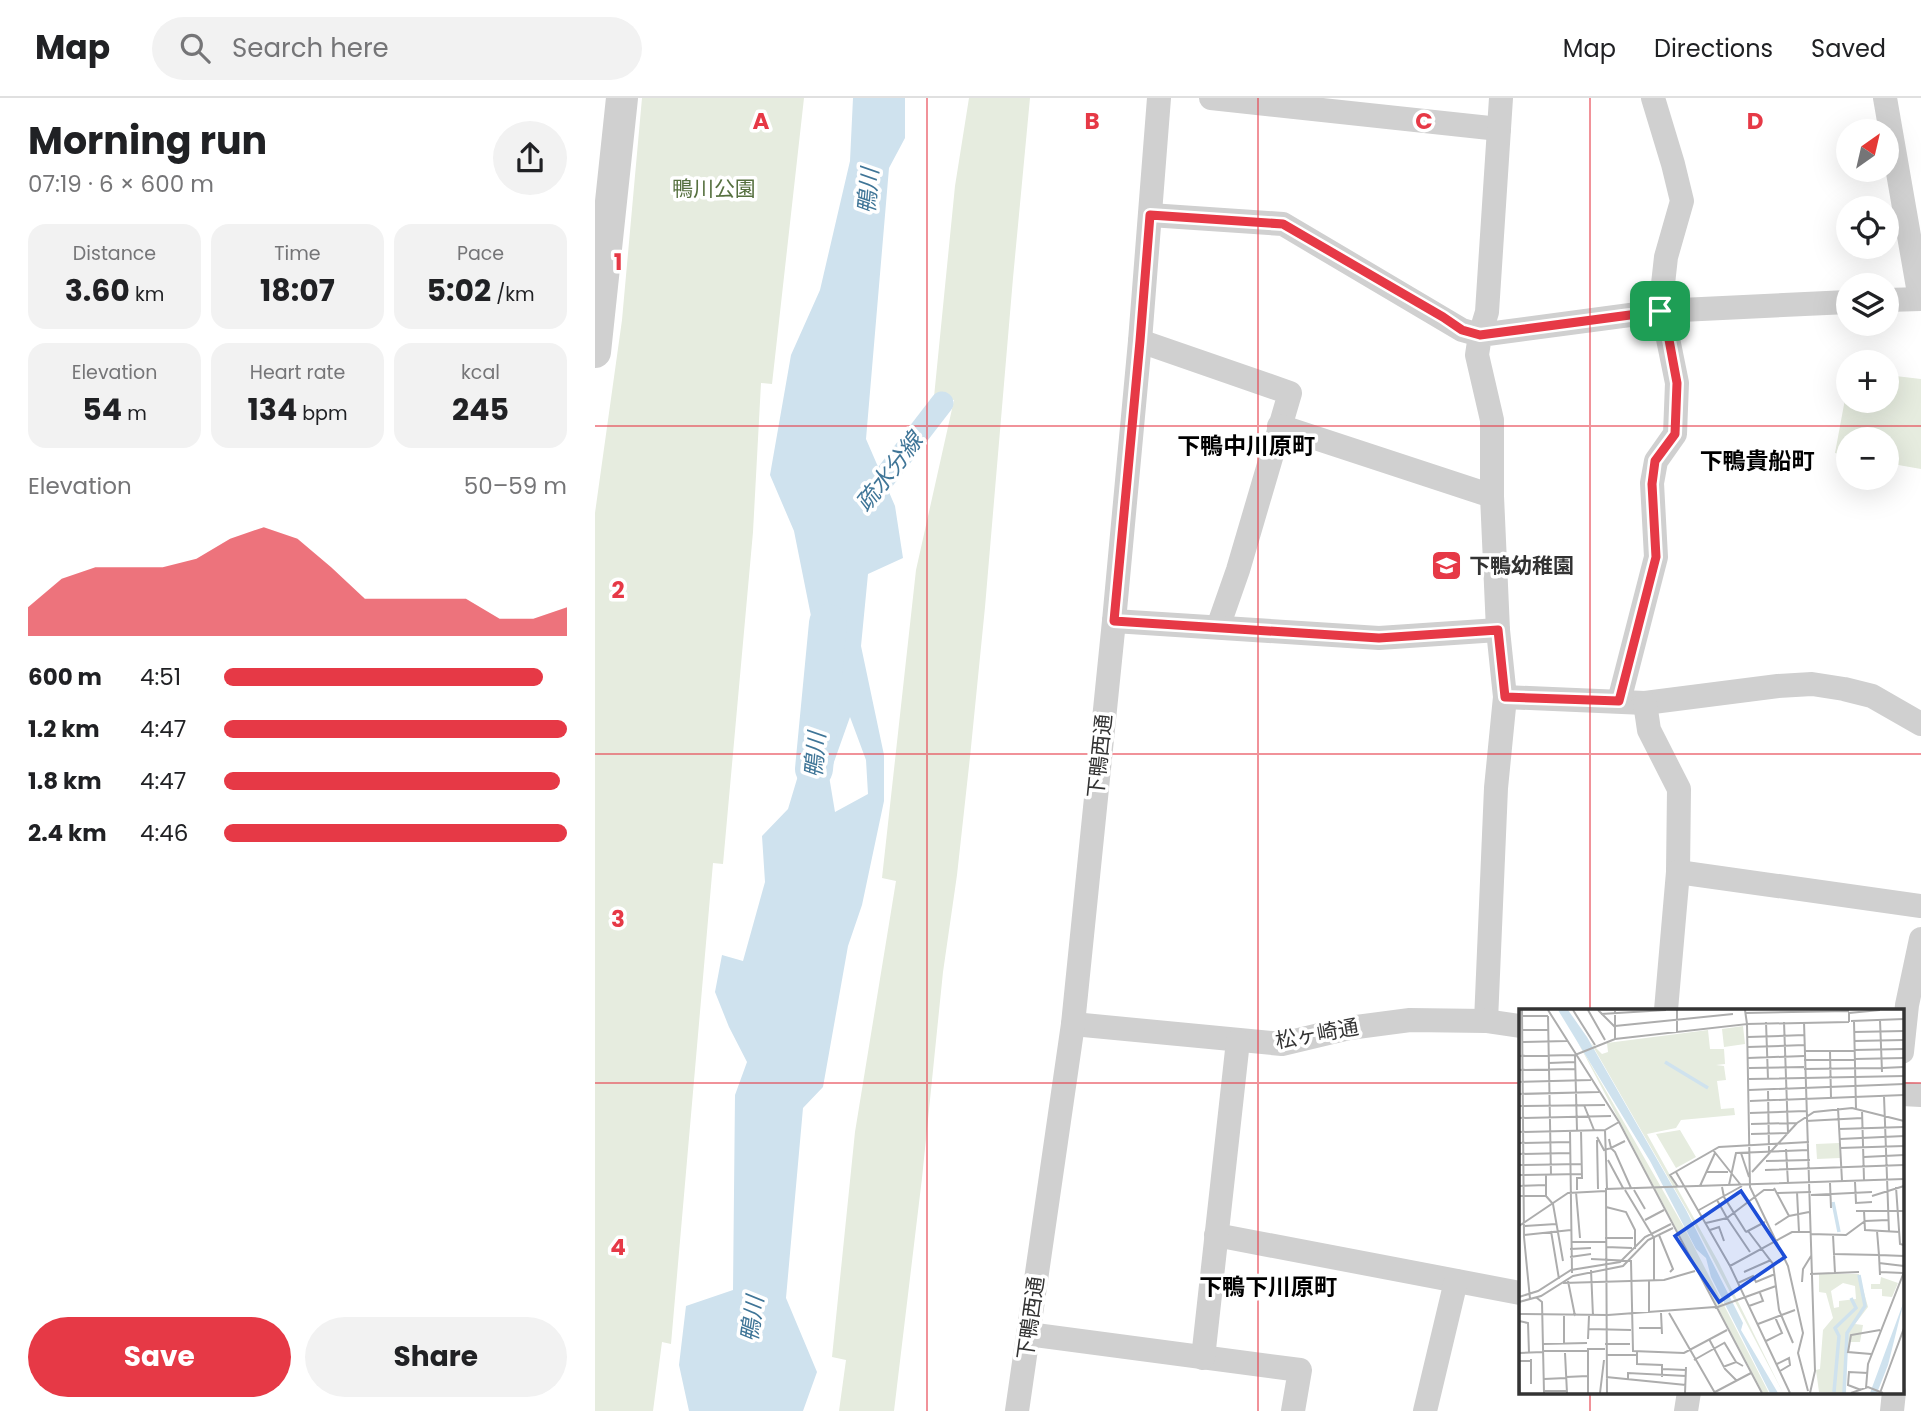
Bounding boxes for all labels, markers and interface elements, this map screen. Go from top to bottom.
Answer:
search box [152,17,642,80]
text: Map [35,24,110,71]
icon: search [176,29,214,67]
text: Search here [232,30,389,66]
text: Map [1563,32,1616,65]
text: Directions [1654,32,1773,65]
text: Saved [1811,32,1886,65]
text: A [753,105,770,137]
text: B [1084,105,1100,137]
text: C [1415,105,1433,137]
text: D [1747,105,1763,137]
text: Morning run [28,114,267,167]
north arrow [1836,119,1899,182]
map controls [1836,119,1899,490]
button: share [493,121,567,195]
water label: 鴨川 [850,164,886,215]
text: 07:19 · 6 × 600 m [28,168,214,200]
park label: 鴨川公園 [672,174,756,203]
button: locate [1836,196,1899,259]
text: Distance [73,240,156,267]
text: Time [274,240,321,267]
text: Pace [457,240,504,267]
text: 1 [614,246,622,278]
text: 3.60 [65,269,130,312]
text: 18:07 [260,269,335,312]
text: 5:02 [426,269,491,312]
button: layers [1836,273,1899,336]
text: km [130,281,164,308]
text: /km [491,281,535,308]
pin [1630,281,1690,341]
icon: arrive [1641,292,1679,330]
button: + [1836,350,1899,413]
text: Elevation [72,359,157,386]
text: Heart rate [250,359,345,386]
text: kcal [461,359,500,386]
text: 54 [82,388,122,431]
text: 134 [247,388,297,431]
text: 245 [452,388,509,431]
text: m [122,400,147,427]
text: bpm [297,400,348,427]
water label: 疏水分線 [848,424,932,518]
button: − [1836,427,1899,490]
district label: 下鴨中川原町 [1177,430,1315,462]
district label: 下鴨貴船町 [1700,445,1815,477]
text: Elevation [28,470,132,502]
text: 50–59 m [464,470,567,502]
school or university icon: 下鴨幼稚園 [1429,549,1463,583]
place label: 下鴨幼稚園 [1469,551,1574,580]
text: 2 [611,574,625,606]
text: 600 m [28,661,102,693]
text: 4:51 [140,661,181,693]
text: 1.2 km [28,713,100,745]
text: 4:47 [140,713,186,745]
street label: 下鴨西通 [1081,713,1118,799]
water label: 鴨川 [797,728,833,779]
text: 1.8 km [28,765,102,797]
text: 4:47 [140,765,186,797]
text: 2.4 km [28,817,107,849]
text: 4:46 [140,817,188,849]
text: 3 [611,903,625,935]
inset map [1519,1009,1903,1394]
street label: 松ヶ崎通 [1273,1012,1361,1055]
text: 4 [610,1231,626,1263]
district label: 下鴨下川原町 [1199,1271,1337,1303]
street label: 下鴨西通 [1010,1274,1051,1362]
water label: 鴨川 [733,1291,771,1344]
button: Save [28,1317,291,1397]
button: Share [305,1317,567,1397]

